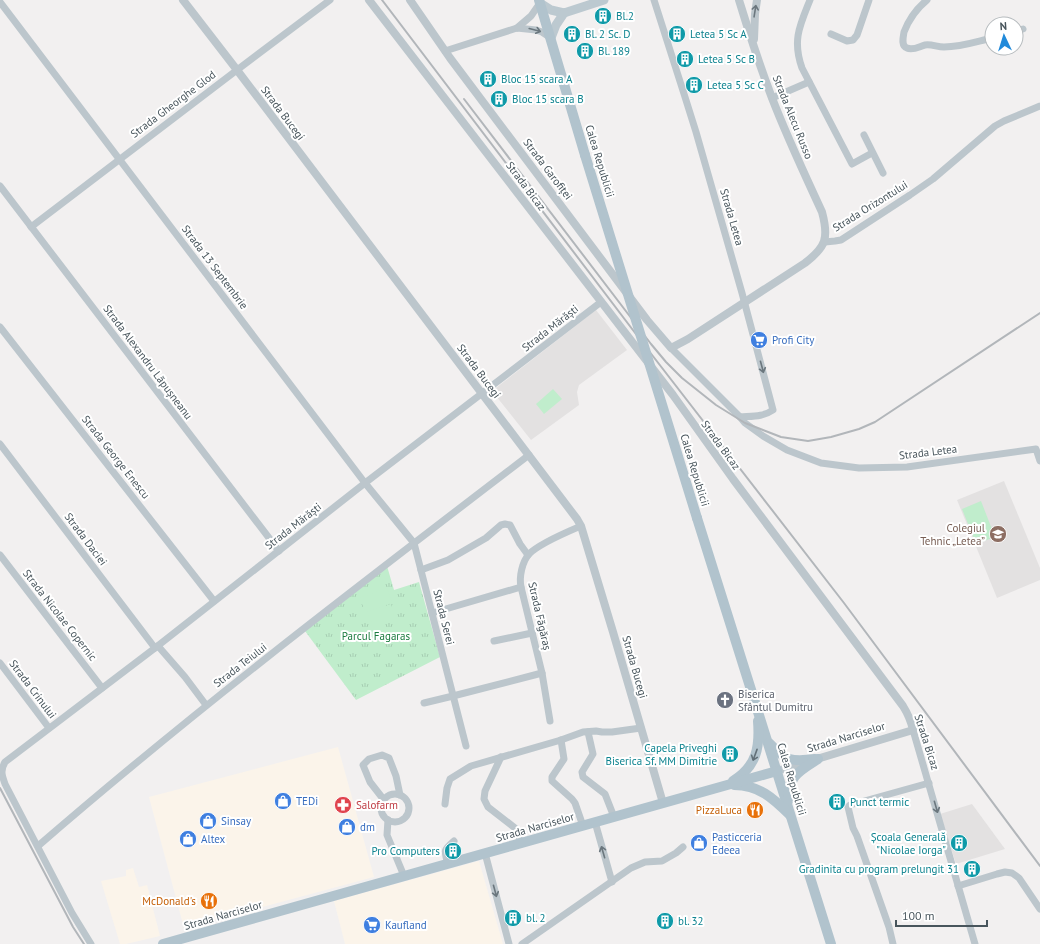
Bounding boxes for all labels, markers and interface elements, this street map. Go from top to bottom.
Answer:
one-way arrow [751,5,759,18]
building icon: Bl.2 [593,6,613,26]
place label: Bl.2 [616,9,634,23]
north arrow [984,16,1024,56]
text: N [999,19,1007,33]
building icon: Bl. 2 Sc. D [562,24,582,44]
building icon: Letea 5 Sc A [667,24,687,44]
one-way arrow [528,27,541,34]
place label: Bl. 2 Sc. D [585,27,630,41]
place label: Letea 5 Sc A [690,27,747,41]
building icon: Bl. 189 [575,41,595,61]
place label: Bl. 189 [598,44,630,58]
building icon: Letea 5 Sc B [675,49,695,69]
place label: Letea 5 Sc B [698,52,755,66]
street label: Strada Gheorghe Glod [128,67,218,141]
building icon: Bloc 15 scara A [478,69,498,89]
place label: Bloc 15 scara A [501,72,573,86]
street label: Strada Alecu Russo [770,73,816,161]
building icon: Letea 5 Sc C [684,75,704,95]
place label: Letea 5 Sc C [707,78,764,92]
street label: Strada Bucegi [258,83,308,143]
building icon: Bloc 15 scara B [489,89,509,109]
place label: Bloc 15 scara B [512,92,584,106]
street label: Calea Republicii [582,123,618,199]
street label: Strada Garofiței [520,136,576,202]
street label: Strada Bicaz [503,159,549,213]
street label: Strada Orizontului [830,177,910,235]
street label: Strada Letea [717,187,747,247]
street label: Strada 13 Septembrie [179,222,251,312]
street label: Strada Alexandru Lăpușneanu [100,302,196,422]
street label: Strada Mărăști [519,302,581,354]
supermarket icon: Profi City [749,330,769,350]
place label: Profi City [772,333,815,347]
street label: Strada Bucegi [454,341,504,401]
one-way arrow [758,360,766,373]
street label: Strada George Enescu [79,412,153,502]
street label: Strada Bicaz [698,418,744,473]
street label: Calea Republicii [677,432,713,508]
street label: Strada Letea [898,441,958,463]
street label: Strada Mărăști [262,500,324,552]
street label: Strada Daciei [62,510,110,568]
place label: Colegiul Tehnic „Letea” [920,521,986,548]
school or university icon: Colegiul Tehnic „Letea” [988,524,1008,544]
street label: Strada Nicolae Copernic [20,566,100,664]
street label: Strada Făgăraș [525,581,555,652]
street label: Strada Serei [430,588,458,646]
park label: Parcul Fagaras [342,629,411,643]
street label: Strada Bucegi [619,634,651,700]
street label: Strada Teiului [210,640,270,690]
street label: Strada Crinului [6,657,60,721]
place label: Biserica Sfântul Dumitru [738,687,813,714]
church icon: Biserica Sfântul Dumitru [715,690,735,710]
street label: Strada Bicaz [911,712,943,772]
street label: Strada Narciselor [805,718,887,755]
place label: Capela Priveghi Biserica Sf. MM Dimitrie [605,741,717,768]
street label: Calea Republicii [774,741,810,817]
building icon: Capela Priveghi Biserica Sf. MM Dimitrie [720,744,740,764]
one-way arrow [751,749,759,761]
shop icon: TEDi [273,791,293,811]
building icon: Punct termic [827,792,847,812]
place label: TEDi [296,794,318,808]
pharmacy icon: Salofarm [333,795,353,815]
place label: Punct termic [850,795,909,809]
place label: Salofarm [356,798,398,812]
restaurant icon: PizzaLuca [745,800,765,820]
one-way arrow [933,801,940,814]
place label: PizzaLuca [696,803,742,817]
street label: Strada Narciselor [494,809,576,845]
shop icon: Sinsay [198,811,218,831]
place label: Sinsay [221,814,252,828]
shop icon: dm [337,817,357,837]
place label: dm [360,820,375,834]
shop icon: Altex [178,829,198,849]
place label: Pasticceria Edeea [712,830,762,857]
place label: Școala Generală "Nicolae Iorga" [871,830,946,857]
place label: Altex [201,832,226,846]
shop icon: Pasticceria Edeea [689,833,709,853]
building icon: Școala Generală "Nicolae Iorga" [949,833,969,853]
building icon: Pro Computers [443,841,463,861]
place label: Pro Computers [371,844,440,858]
one-way arrow [599,846,607,859]
building icon: Gradinita cu program prelungit 31 [962,859,982,879]
place label: Gradinita cu program prelungit 31 [799,862,959,876]
one-way arrow [491,884,499,897]
restaurant icon: McDonald's [199,891,219,911]
place label: McDonald's [142,894,196,908]
street label: Strada Narciselor [182,897,264,933]
scale bar [896,902,987,928]
building icon: bl. 2 [503,908,523,928]
text: 100 m [902,908,935,923]
place label: bl. 2 [526,911,546,925]
building icon: bl. 32 [655,911,675,931]
place label: bl. 32 [678,914,704,928]
supermarket icon: Kaufland [362,915,382,935]
place label: Kaufland [385,918,427,932]

